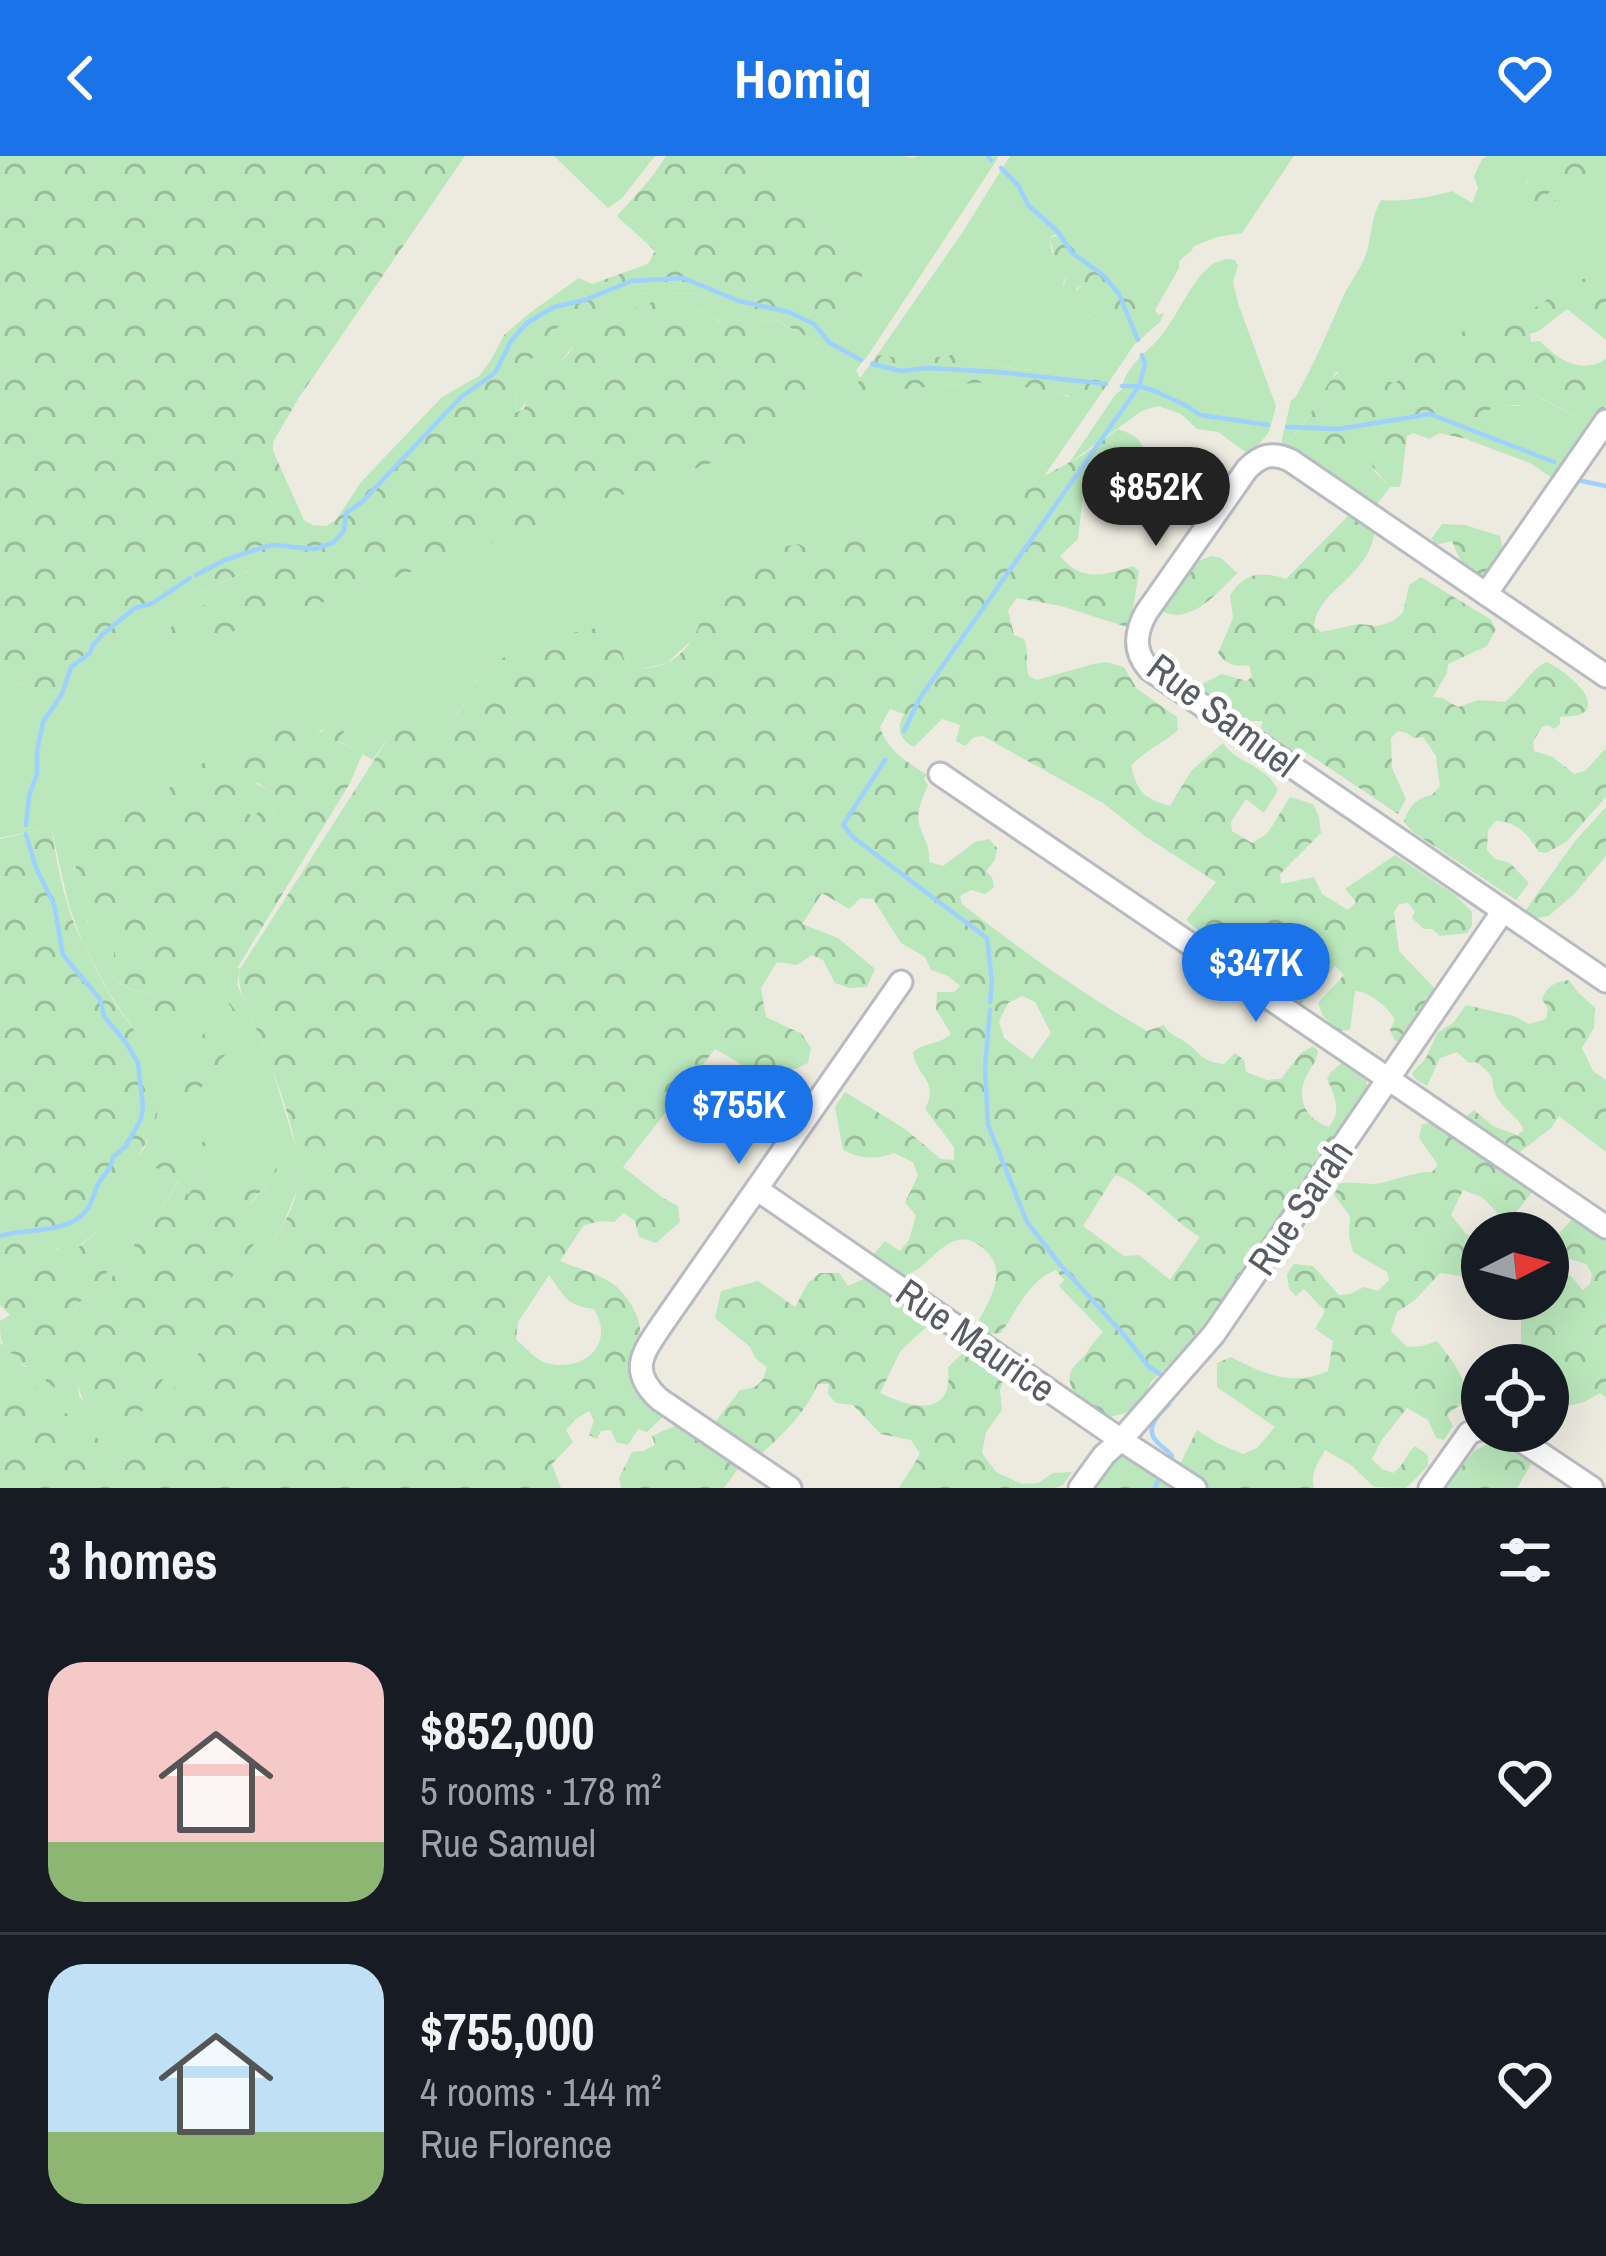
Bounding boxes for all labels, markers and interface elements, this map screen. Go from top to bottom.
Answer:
text: Homiq [734,42,872,115]
icon: back [48,45,114,111]
icon: heart [1492,45,1558,111]
pin: $852K [1072,447,1240,549]
text: $852K [1109,460,1203,512]
street label: Rue Samuel [1137,641,1309,789]
pin: $347K [1172,923,1340,1025]
text: $347K [1209,936,1303,988]
pin: $755K [655,1065,823,1167]
text: $755K [692,1078,786,1130]
street label: Rue Sarah [1236,1129,1364,1285]
north arrow [1461,1212,1569,1320]
map controls [1461,1212,1569,1452]
street label: Rue Maurice [886,1266,1066,1414]
button: locate [1461,1344,1569,1452]
text: 3 homes [48,1526,218,1595]
icon: filters [1492,1527,1558,1593]
text: $852,000 [420,1696,594,1765]
icon: home [144,1710,288,1854]
icon: heart [1492,1749,1558,1815]
text: 5 rooms · 178 m² [420,1765,662,1817]
text: Rue Samuel [420,1817,596,1869]
text: $755,000 [420,1997,594,2066]
icon: home [144,2012,288,2156]
icon: heart [1492,2051,1558,2117]
text: 4 rooms · 144 m² [420,2066,662,2118]
text: Rue Florence [420,2118,612,2170]

